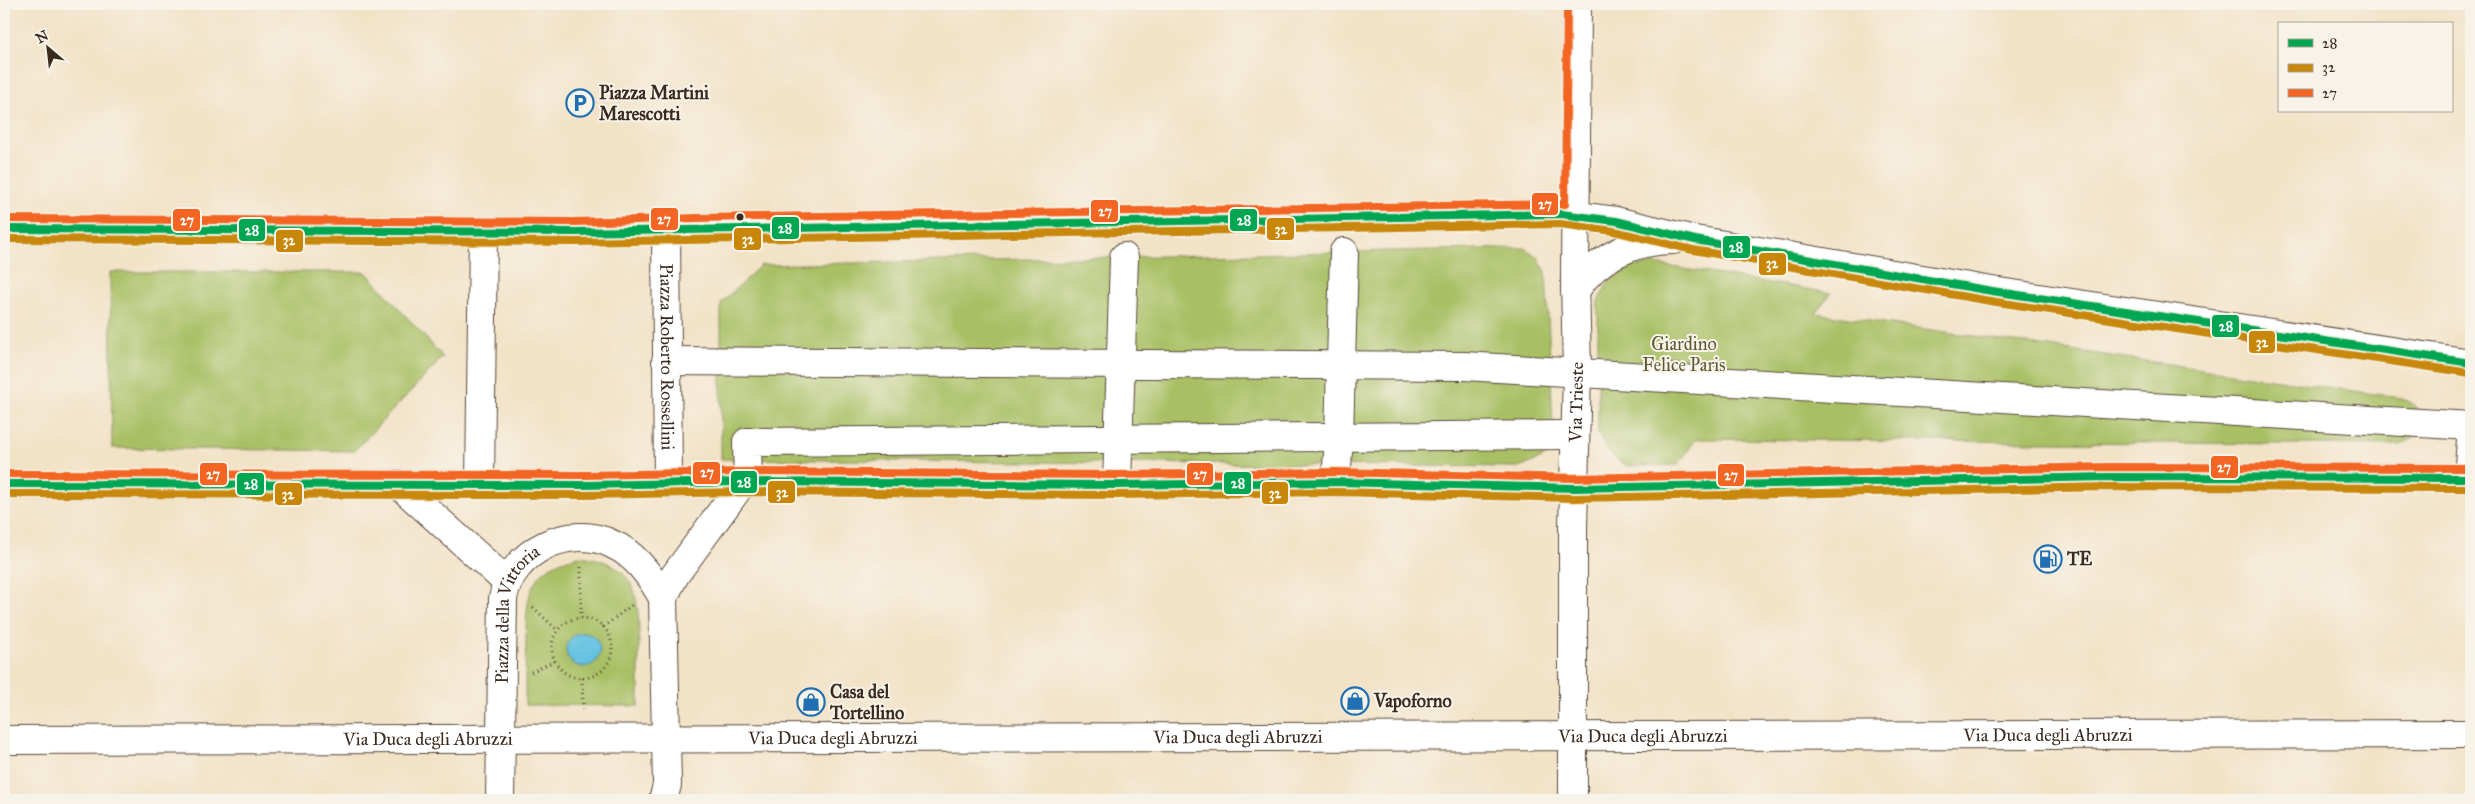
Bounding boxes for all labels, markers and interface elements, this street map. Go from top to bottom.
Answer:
north arrow [22,22,72,72]
legend [2278,22,2452,112]
text: N [33,27,51,47]
text: 28 [2322,34,2337,52]
text: 32 [2322,58,2336,76]
place label: Piazza Martini Marescotti [599,82,710,125]
text: 27 [2322,84,2337,102]
parking icon: Piazza Martini Marescotti [565,88,595,118]
line badge: 27 [1531,192,1559,216]
text: 27 [1538,196,1553,213]
line badge: 27 [1090,199,1119,223]
text: 27 [1098,203,1113,220]
line badge: 27 [650,207,679,231]
line badge: 27 [172,208,201,232]
line badge: 28 [1229,208,1258,232]
text: 27 [657,211,672,228]
text: 27 [180,212,195,229]
unlabelled marker [735,212,745,222]
text: 28 [1237,212,1251,229]
line badge: 28 [771,216,800,240]
line badge: 32 [1266,217,1295,241]
line badge: 28 [238,218,266,242]
text: 28 [778,220,792,237]
text: 32 [1275,221,1288,239]
text: 28 [245,222,259,239]
line badge: 32 [733,227,762,251]
line badge: 32 [275,229,304,253]
text: 32 [742,231,755,249]
text: 32 [283,232,296,250]
line badge: 28 [1722,235,1751,259]
text: 28 [1729,239,1743,256]
line badge: 32 [1758,252,1787,276]
text: 32 [1766,255,1779,273]
street label: Piazza Roberto Rossellini [655,263,679,451]
line badge: 28 [2211,314,2240,338]
text: 28 [2219,318,2233,335]
line badge: 32 [2248,330,2276,354]
park label: Giardino Felice Paris [1642,333,1726,376]
text: 32 [2256,334,2269,352]
street label: Via Trieste [1564,362,1588,444]
line badge: 27 [2210,455,2239,479]
text: 27 [2217,459,2232,476]
line badge: 27 [692,461,721,485]
line badge: 27 [199,462,228,486]
line badge: 27 [1186,462,1214,486]
line badge: 27 [1717,463,1745,487]
text: 27 [700,464,715,481]
text: 27 [206,466,221,483]
text: 27 [1193,466,1208,483]
text: 27 [1724,467,1739,484]
line badge: 28 [730,470,758,494]
line badge: 28 [1223,471,1252,495]
line badge: 28 [236,472,265,496]
text: 28 [737,474,751,491]
text: 28 [1231,475,1245,492]
text: 28 [244,476,258,493]
line badge: 32 [767,480,796,504]
line badge: 32 [1261,481,1289,505]
line badge: 32 [274,482,303,506]
text: 32 [776,484,789,502]
text: 32 [1269,485,1282,503]
text: 32 [282,486,295,504]
street label: Piazza della Vittoria [491,540,544,684]
fuel station icon: TE [2033,544,2063,574]
place label: TE [2066,548,2092,570]
place label: Casa del Tortellino [829,681,904,724]
shop icon: Vapoforno [1340,686,1370,716]
shop icon: Casa del Tortellino [796,687,826,717]
place label: Vapoforno [1373,690,1452,713]
street label: Via Duca degli Abruzzi [1962,724,2133,747]
street label: Via Duca degli Abruzzi [1557,725,1728,748]
street label: Via Duca degli Abruzzi [1152,726,1323,749]
street label: Via Duca degli Abruzzi [747,727,918,750]
street label: Via Duca degli Abruzzi [342,728,513,751]

